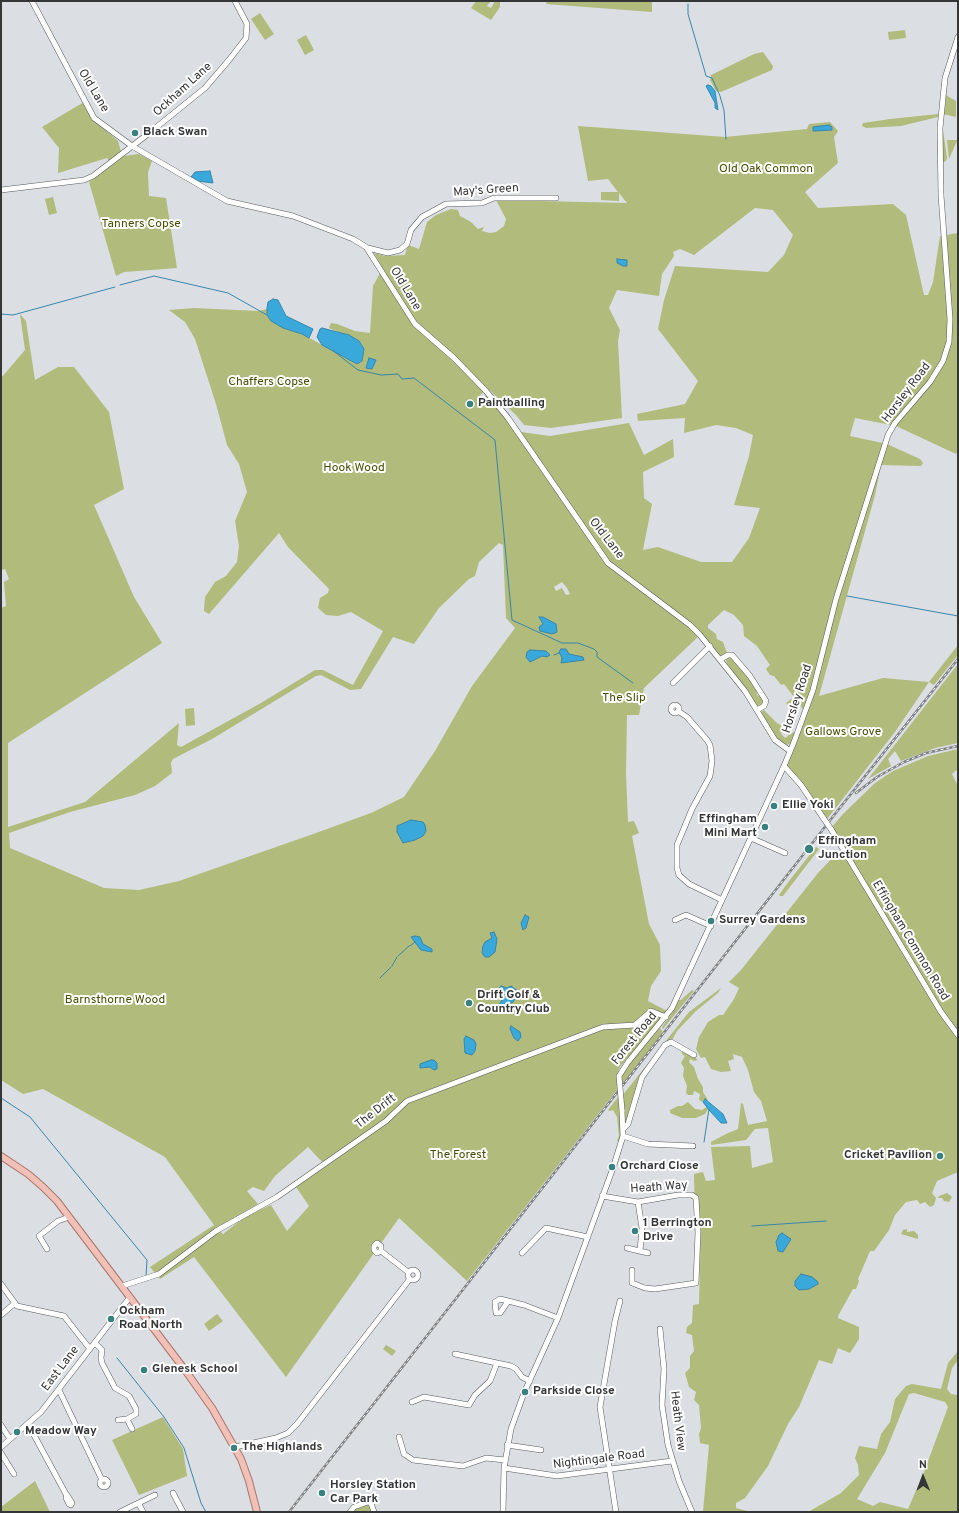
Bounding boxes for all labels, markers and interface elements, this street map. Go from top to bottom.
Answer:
street label: Ockham Lane [151,60,215,120]
street label: Old Lane [74,67,112,115]
place label: Black Swan [143,126,207,140]
marker: Black Swan [130,128,140,138]
park label: Old Oak Common [719,163,813,177]
street label: May's Green [453,182,519,200]
park label: Tanners Copse [101,218,181,232]
street label: Old Lane [386,265,424,313]
street label: Horsley Road [880,360,934,426]
park label: Chaffers Copse [228,376,310,390]
place label: Paintballing [478,397,545,411]
marker: Paintballing [465,399,475,409]
park label: Hook Wood [323,462,385,476]
street label: Old Lane [586,516,626,562]
street label: Horsley Road [780,663,816,735]
park label: The Slip [602,692,646,706]
park label: Gallows Grove [805,726,881,740]
place label: Ellie Yoki [782,799,834,813]
marker: Ellie Yoki [769,801,779,811]
place label: Effingham Mini Mart [699,813,757,841]
marker: Effingham Mini Mart [760,822,770,832]
place label: Effingham Junction [818,835,876,863]
marker: Effingham Junction [803,843,815,855]
street label: Effingham Common Road [868,878,952,1004]
place label: Surrey Gardens [719,914,806,928]
marker: Surrey Gardens [706,916,716,926]
place label: Drift Golf & Country Club [477,989,550,1017]
park label: Barnsthorne Wood [65,994,165,1008]
marker: Drift Golf & Country Club [464,998,474,1008]
street label: Forest Road [609,1010,661,1068]
street label: The Drift [353,1092,399,1132]
park label: The Forest [430,1149,486,1163]
place label: Cricket Pavilion [844,1149,932,1163]
marker: Cricket Pavilion [935,1151,945,1161]
place label: Orchard Close [620,1160,699,1174]
marker: Orchard Close [607,1162,617,1172]
street label: Heath Way [630,1179,688,1197]
place label: 1 Berrington Drive [643,1217,712,1245]
marker: 1 Berrington Drive [630,1226,640,1236]
place label: Ockham Road North [119,1305,182,1333]
marker: Ockham Road North [106,1314,116,1324]
street label: East Lane [39,1344,83,1394]
place label: Glenesk School [152,1363,238,1377]
marker: Glenesk School [139,1365,149,1375]
place label: Parkside Close [533,1385,615,1399]
marker: Parkside Close [520,1387,530,1397]
street label: Heath View [666,1390,688,1452]
place label: Meadow Way [25,1425,97,1439]
marker: Meadow Way [12,1427,22,1437]
place label: The Highlands [242,1441,322,1455]
marker: The Highlands [229,1443,239,1453]
street label: Nightingale Road [552,1447,646,1473]
north arrow [903,1457,943,1497]
text: N [919,1458,927,1472]
place label: Horsley Station Car Park [330,1479,416,1507]
marker: Horsley Station Car Park [317,1488,327,1498]

